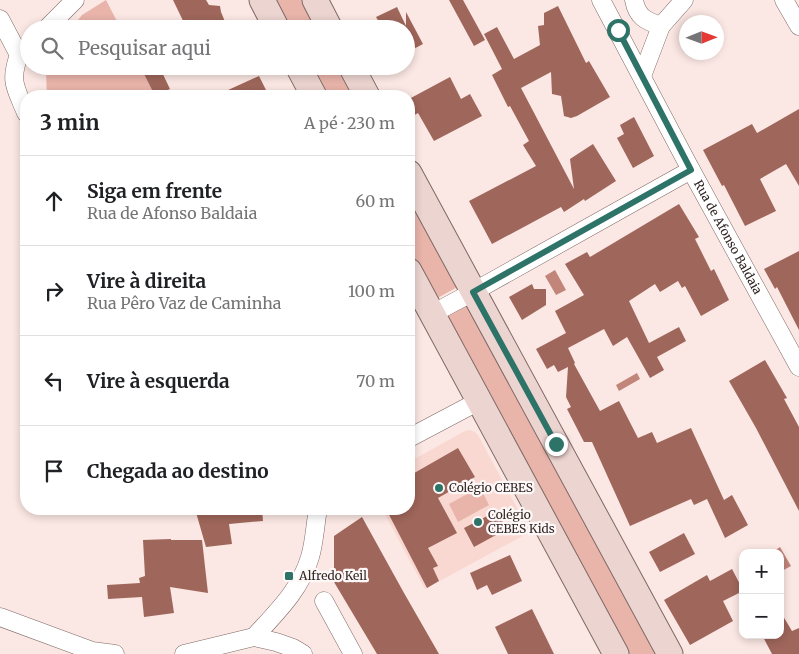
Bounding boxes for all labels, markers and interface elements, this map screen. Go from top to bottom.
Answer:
north arrow [679,15,724,60]
route start [607,19,630,42]
search box [20,20,415,75]
icon: search [38,34,66,62]
text: Pesquisar aqui [78,36,211,60]
text: 3 min [40,109,99,136]
text: A pé · 230 m [304,113,395,133]
street label: Rua de Afonso Baldaia [691,177,766,297]
text: Siga em frente [87,179,222,203]
icon: ahead [40,187,68,215]
text: 60 m [355,191,395,211]
text: Rua de Afonso Baldaia [87,203,257,223]
text: Vire à direita [87,269,206,293]
icon: right [40,277,68,305]
text: 100 m [348,281,395,301]
text: Rua Pêro Vaz de Caminha [87,293,281,313]
icon: left [40,367,68,395]
text: Vire à esquerda [87,369,230,393]
text: 70 m [356,371,395,391]
route end [545,433,568,456]
icon: arrive [40,457,68,485]
text: Chegada ao destino [87,459,269,483]
place label: Colégio CEBES [449,480,533,495]
marker: Colégio CEBES [433,482,445,494]
place label: Colégio CEBES Kids [488,507,555,536]
marker: Colégio CEBES Kids [472,516,484,528]
map controls [739,549,784,639]
button: + [739,549,784,594]
place label: Alfredo Keil [298,568,367,583]
marker: Alfredo Keil [283,570,295,582]
button: − [739,594,784,639]

